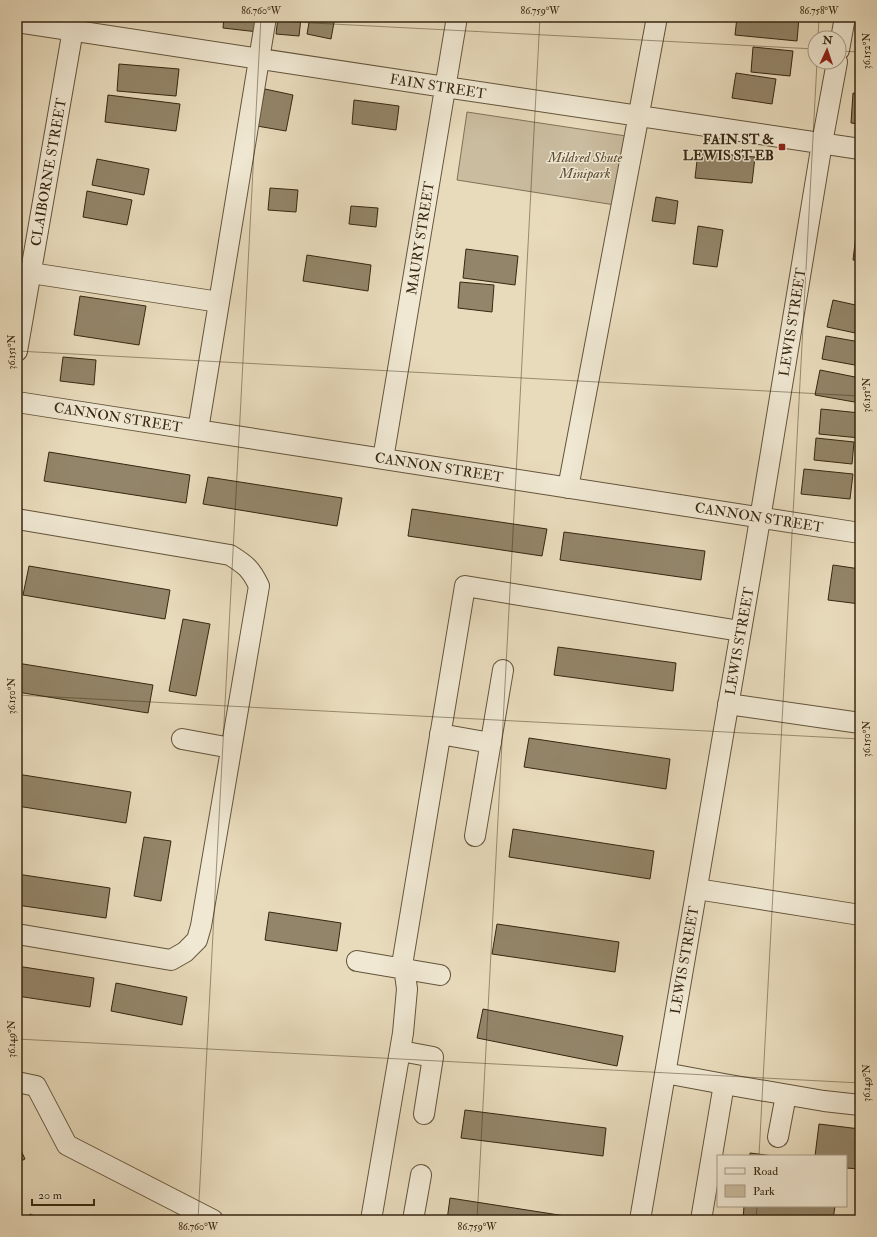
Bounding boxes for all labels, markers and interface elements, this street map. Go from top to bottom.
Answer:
text: 86.760°W [241,5,282,17]
text: 86.759°W [520,5,560,17]
text: 86.758°W [800,5,839,17]
north arrow [807,30,847,70]
text: 36.152°N [861,33,873,69]
text: N [821,34,834,47]
street label: FAIN STREET [389,71,488,103]
street label: CLAIBORNE STREET [27,96,70,247]
place label: FAIN ST & LEWIS ST EB [683,131,774,164]
marker: FAIN ST & LEWIS ST EB [777,142,787,152]
park label: Mildred Shute Minipark [547,149,622,182]
street label: MAURY STREET [403,179,438,296]
street label: LEWIS STREET [776,266,810,378]
text: 36.151°N [6,335,18,369]
text: 36.151°N [861,378,873,412]
street label: CANNON STREET [53,399,184,436]
street label: CANNON STREET [374,449,505,486]
street label: CANNON STREET [694,499,825,536]
street label: LEWIS STREET [722,585,757,697]
text: 36.150°N [6,678,18,714]
text: 36.150°N [861,721,873,757]
street label: LEWIS STREET [667,904,702,1016]
text: 36.149°N [6,1020,18,1058]
text: 36.149°N [861,1064,873,1102]
legend [717,1155,847,1207]
text: Road [753,1164,778,1179]
scale bar [32,1181,94,1207]
text: Park [753,1184,775,1199]
text: 20 m [38,1188,63,1203]
text: 86.760°W [178,1221,219,1233]
text: 86.759°W [457,1221,497,1233]

